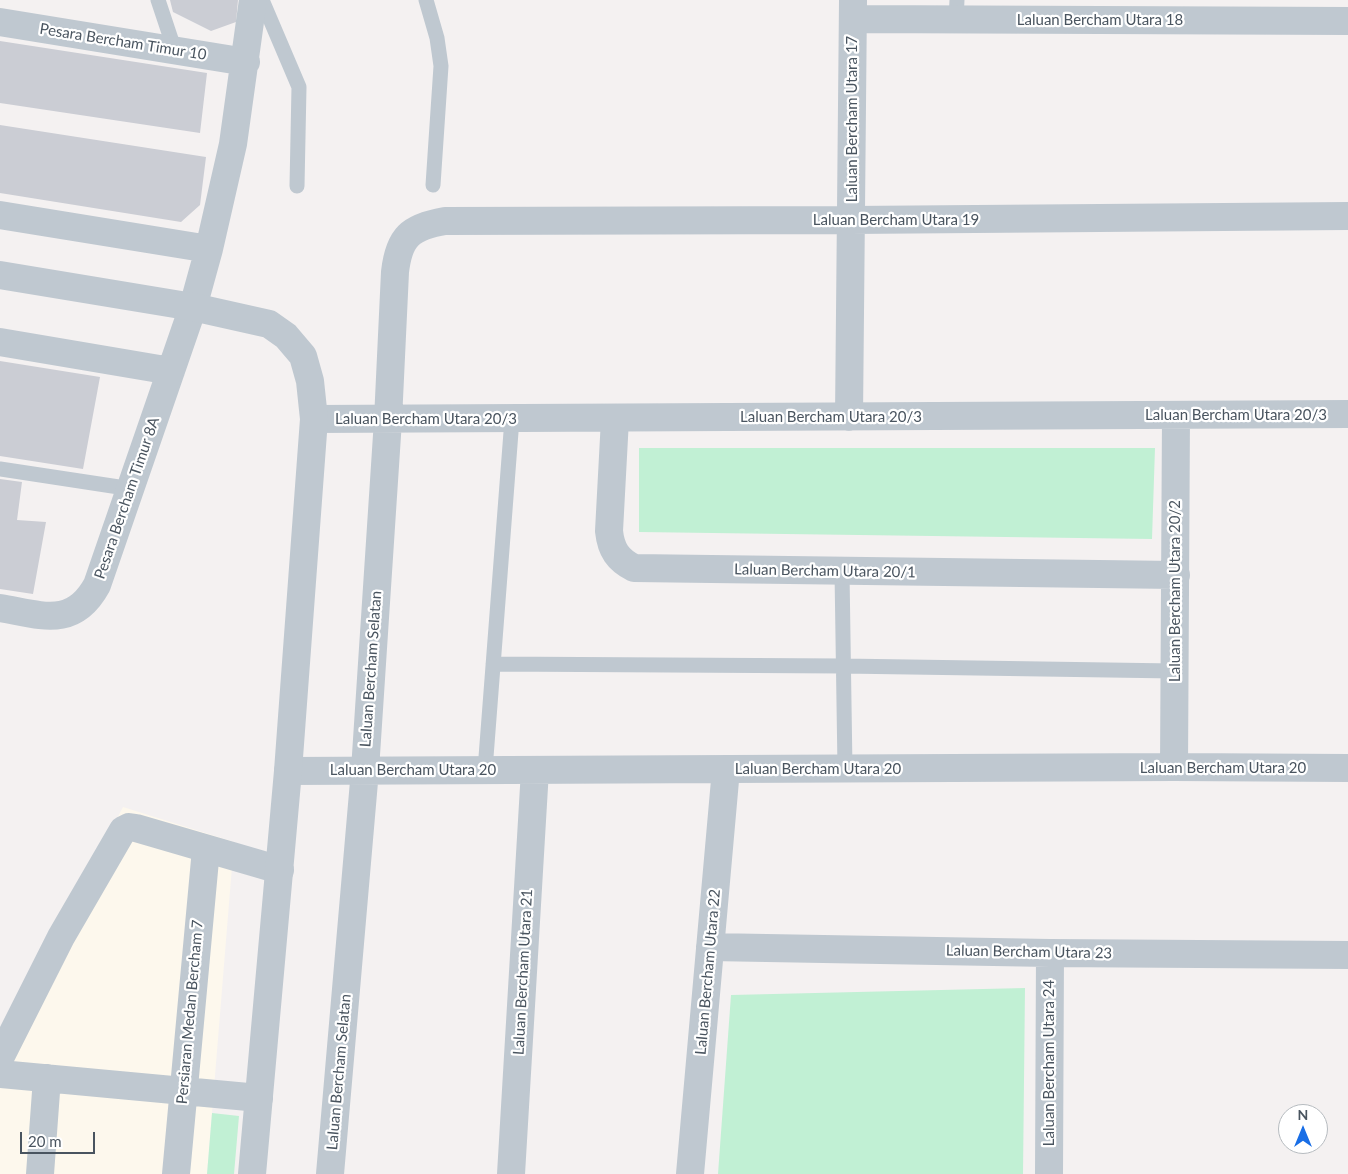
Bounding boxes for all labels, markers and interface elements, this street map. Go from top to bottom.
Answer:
street label: Laluan Bercham Utara 18 [1017,11,1183,29]
street label: Pesara Bercham Timur 10 [38,20,208,64]
street label: Laluan Bercham Utara 17 [843,36,861,202]
street label: Laluan Bercham Utara 19 [813,211,979,229]
street label: Laluan Bercham Utara 20/3 [1145,406,1327,424]
street label: Laluan Bercham Utara 20/3 [740,408,922,426]
street label: Laluan Bercham Utara 20/3 [335,410,517,428]
street label: Pesara Bercham Timur 8A [91,415,163,581]
street label: Laluan Bercham Utara 20/2 [1166,500,1184,682]
street label: Laluan Bercham Utara 20/1 [734,560,916,582]
street label: Laluan Bercham Selatan [357,590,385,748]
street label: Laluan Bercham Utara 20 [1140,759,1306,777]
street label: Laluan Bercham Utara 20 [735,760,901,778]
street label: Laluan Bercham Utara 20 [330,761,496,779]
street label: Laluan Bercham Utara 22 [692,888,724,1056]
street label: Laluan Bercham Utara 21 [510,889,536,1055]
street label: Persiaran Medan Bercham 7 [173,919,207,1105]
street label: Laluan Bercham Utara 23 [946,942,1112,962]
street label: Laluan Bercham Utara 24 [1040,980,1058,1146]
street label: Laluan Bercham Selatan [323,993,355,1151]
north arrow [1278,1104,1328,1154]
text: N [1298,1106,1308,1123]
scale bar [22,1122,98,1154]
text: 20 m [28,1132,62,1150]

